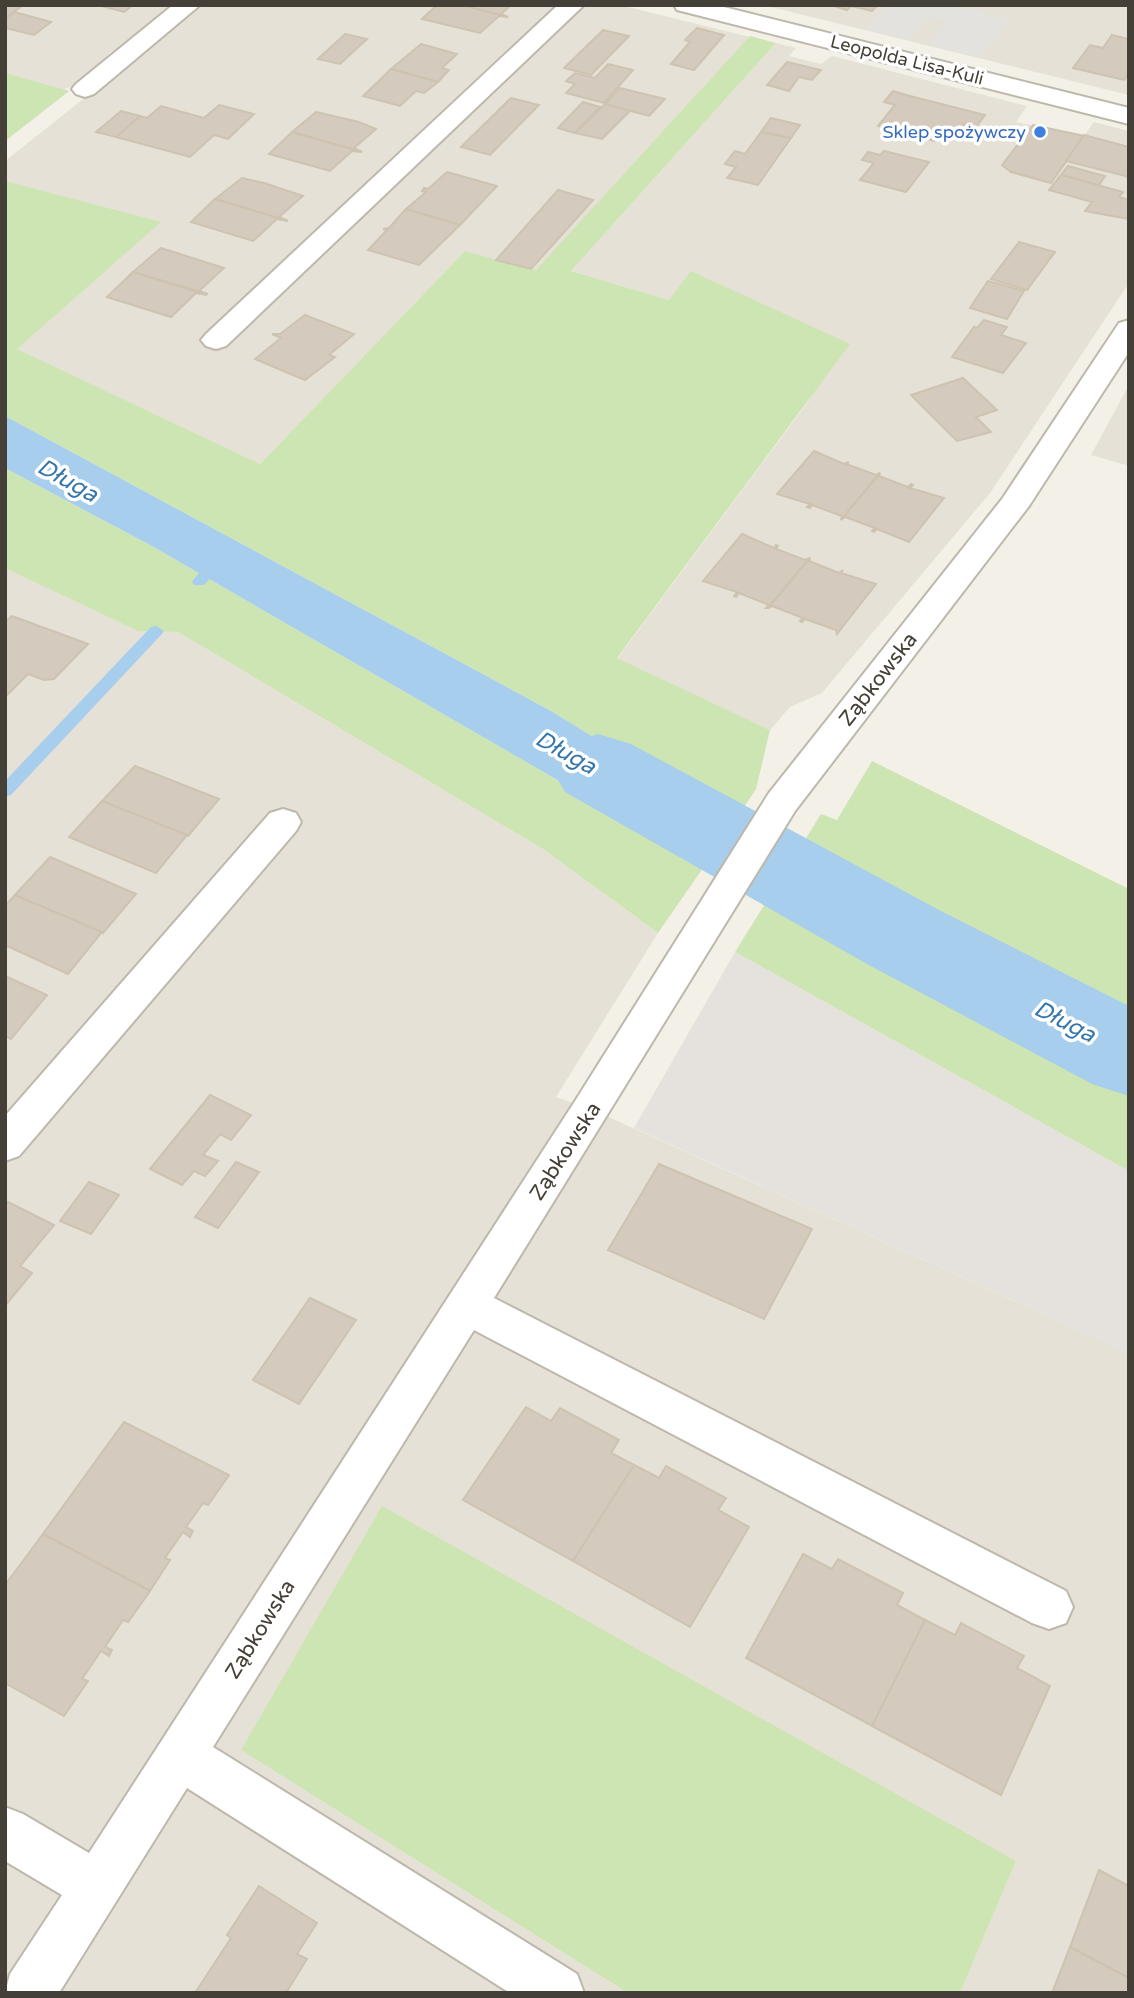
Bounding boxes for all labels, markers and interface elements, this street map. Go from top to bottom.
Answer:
street label: Leopolda Lisa-Kuli [828,30,986,90]
place label: Sklep spożywczy [883,121,1026,143]
marker: Sklep spożywczy [1032,124,1048,140]
water label: Długa [32,453,104,509]
street label: Ząbkowska [834,628,923,731]
water label: Długa [530,725,602,781]
water label: Długa [1029,995,1101,1050]
street label: Ząbkowska [524,1098,606,1205]
street label: Ząbkowska [220,1575,301,1683]

